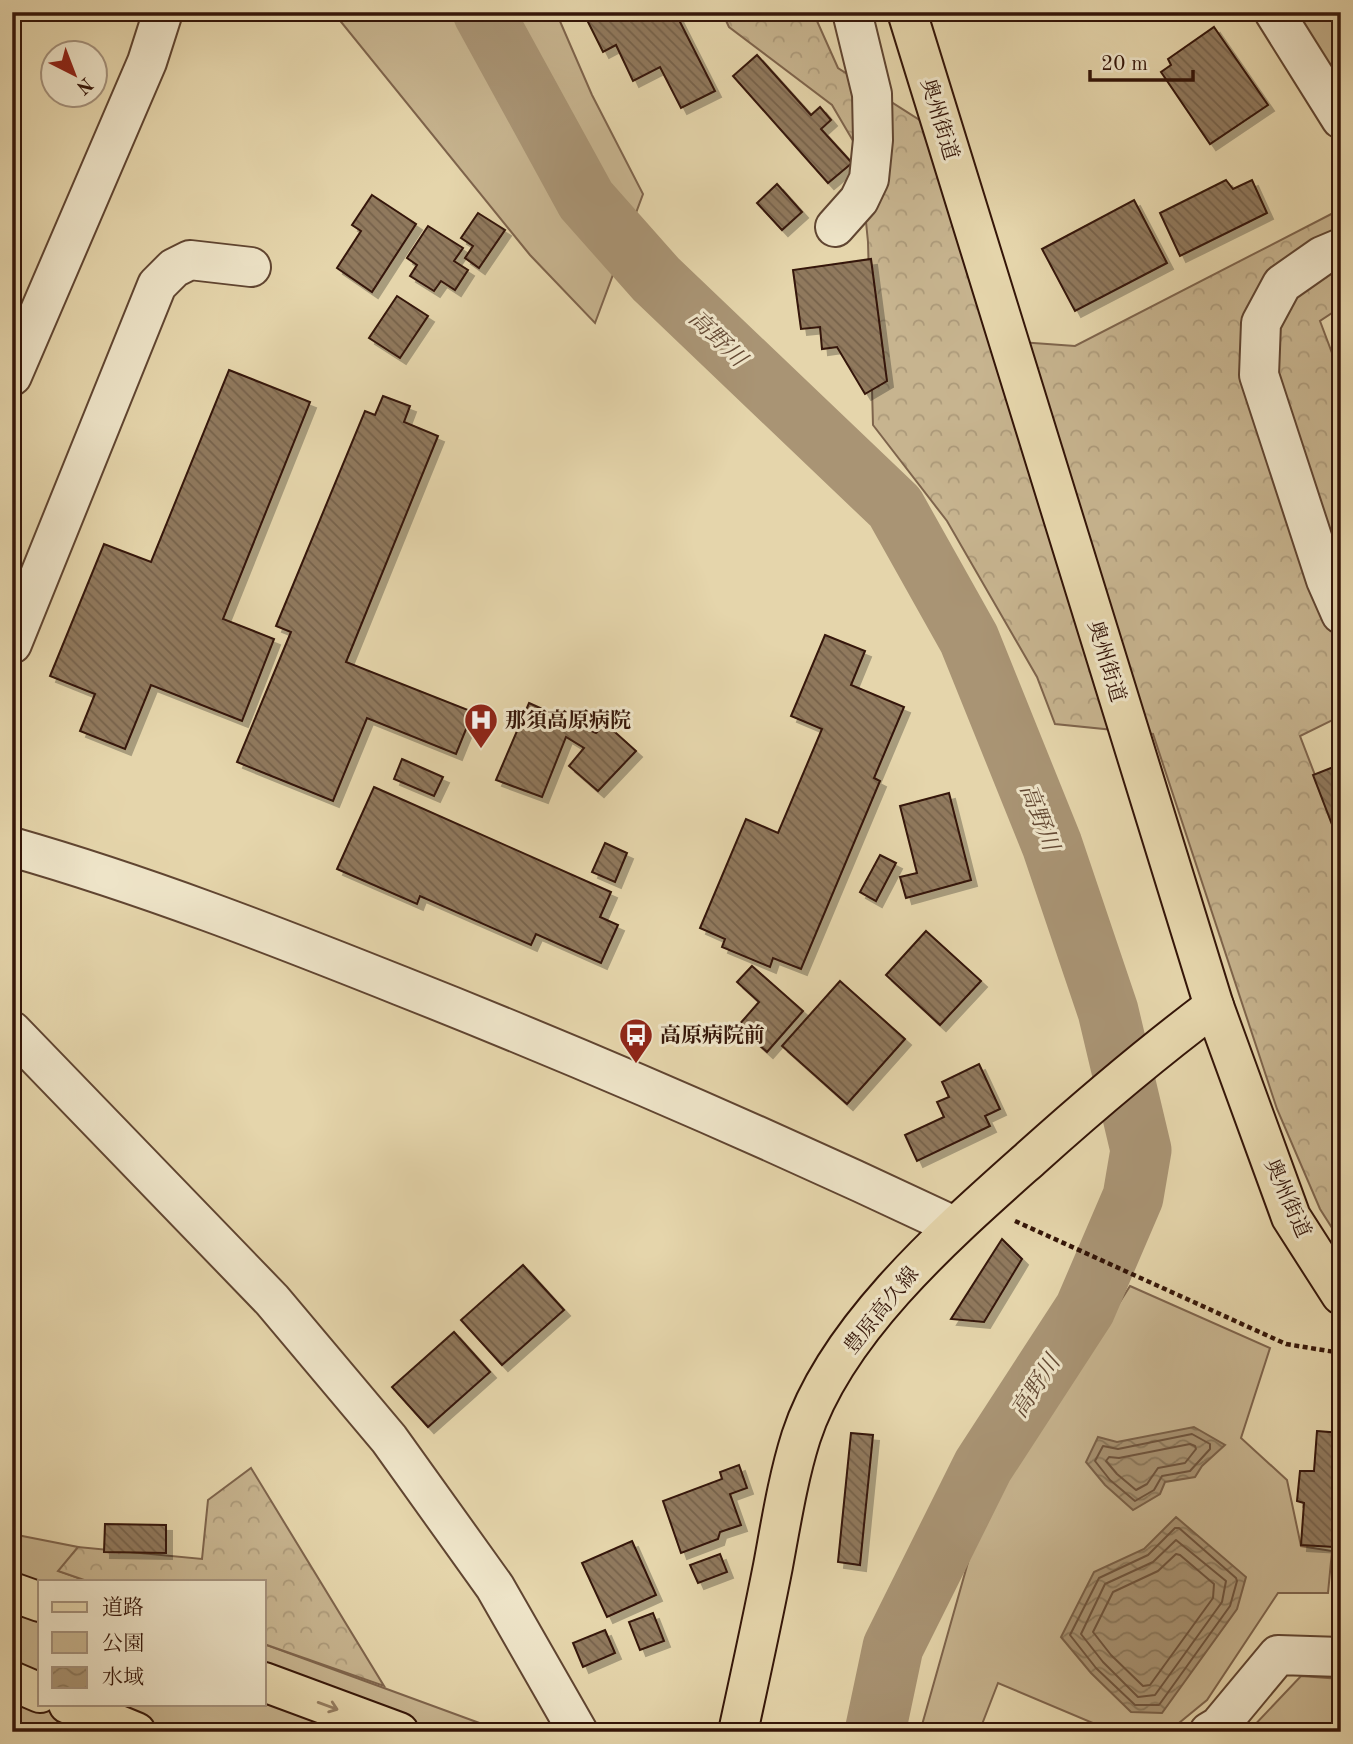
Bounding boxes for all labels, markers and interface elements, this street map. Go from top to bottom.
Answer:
north arrow [38,38,108,108]
scale bar [1090,38,1194,82]
text: 20 m [1101,54,1148,75]
text: N [72,73,95,97]
street label: 奥州街道 [916,76,963,163]
water label: 高野川 [684,305,753,373]
street label: 奥州街道 [1083,618,1130,705]
hospital icon: 那須高原病院 [462,701,500,750]
place label: 那須高原病院 [505,709,631,732]
water label: 高野川 [1015,780,1065,857]
bus stop icon: 高原病院前 [617,1016,655,1065]
place label: 高原病院前 [660,1024,765,1047]
street label: 奥州街道 [1260,1155,1315,1241]
street label: 豊原高久線 [839,1262,923,1358]
water label: 高野川 [1006,1348,1066,1422]
legend [38,1580,266,1706]
text: 道路 [102,1596,144,1619]
text: 公園 [102,1632,144,1655]
text: 水域 [102,1666,144,1689]
one-way arrow [317,1700,339,1713]

